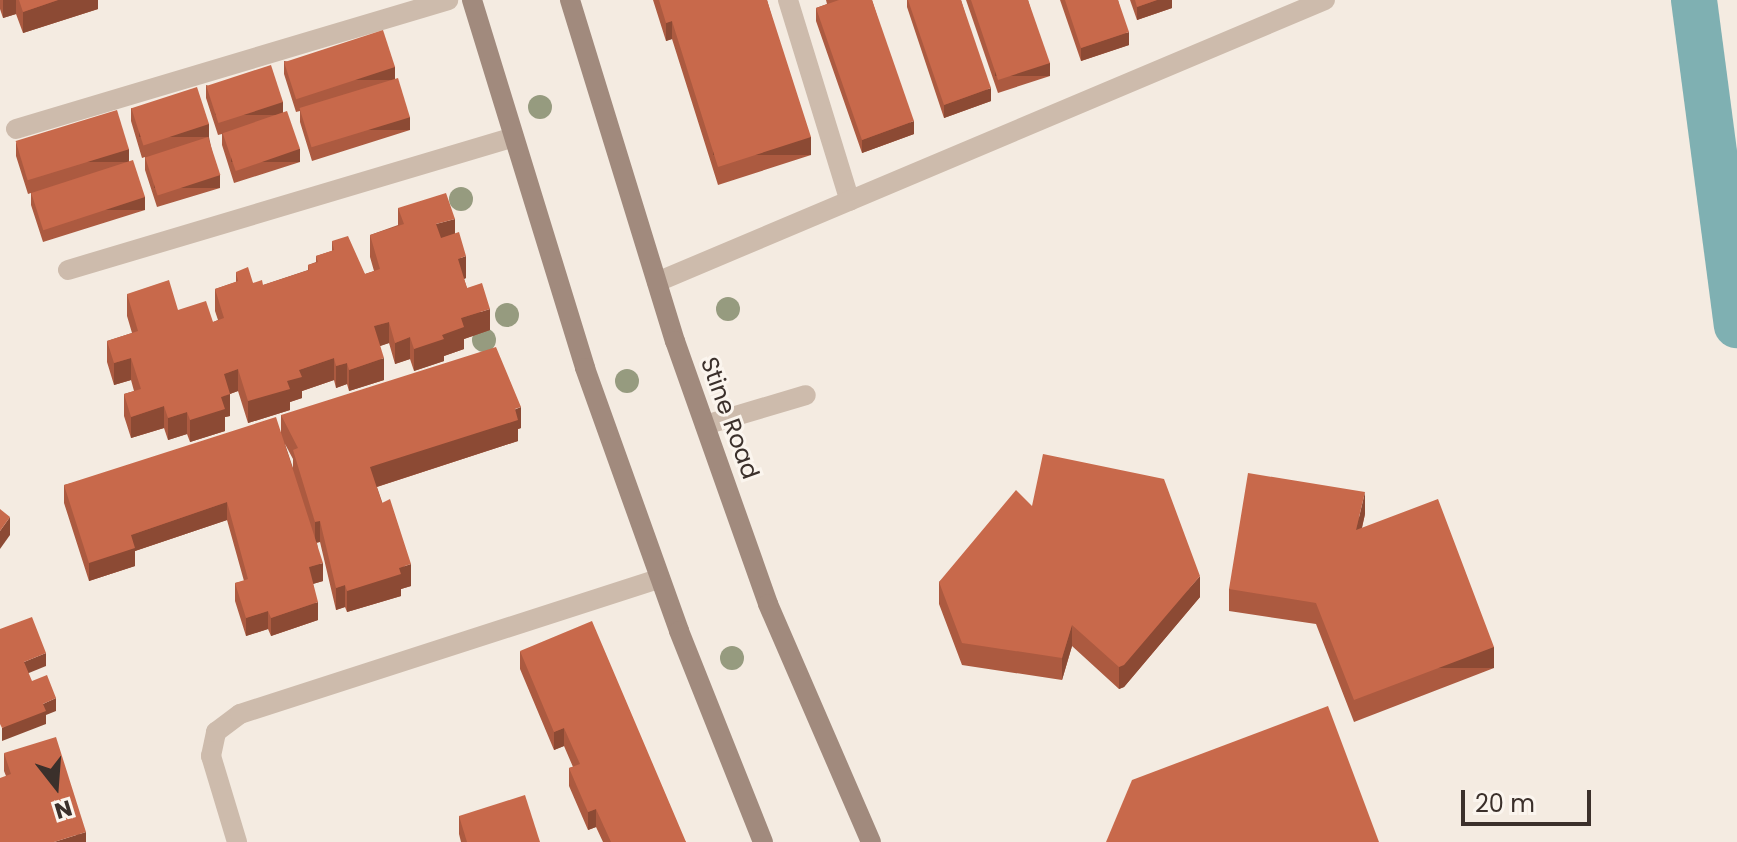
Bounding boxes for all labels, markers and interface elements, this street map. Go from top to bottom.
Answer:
street label: Stine Road [695,353,765,483]
north arrow [16,746,96,826]
scale bar [1465,774,1595,824]
text: 20 m [1475,787,1535,820]
text: N [51,792,76,827]

